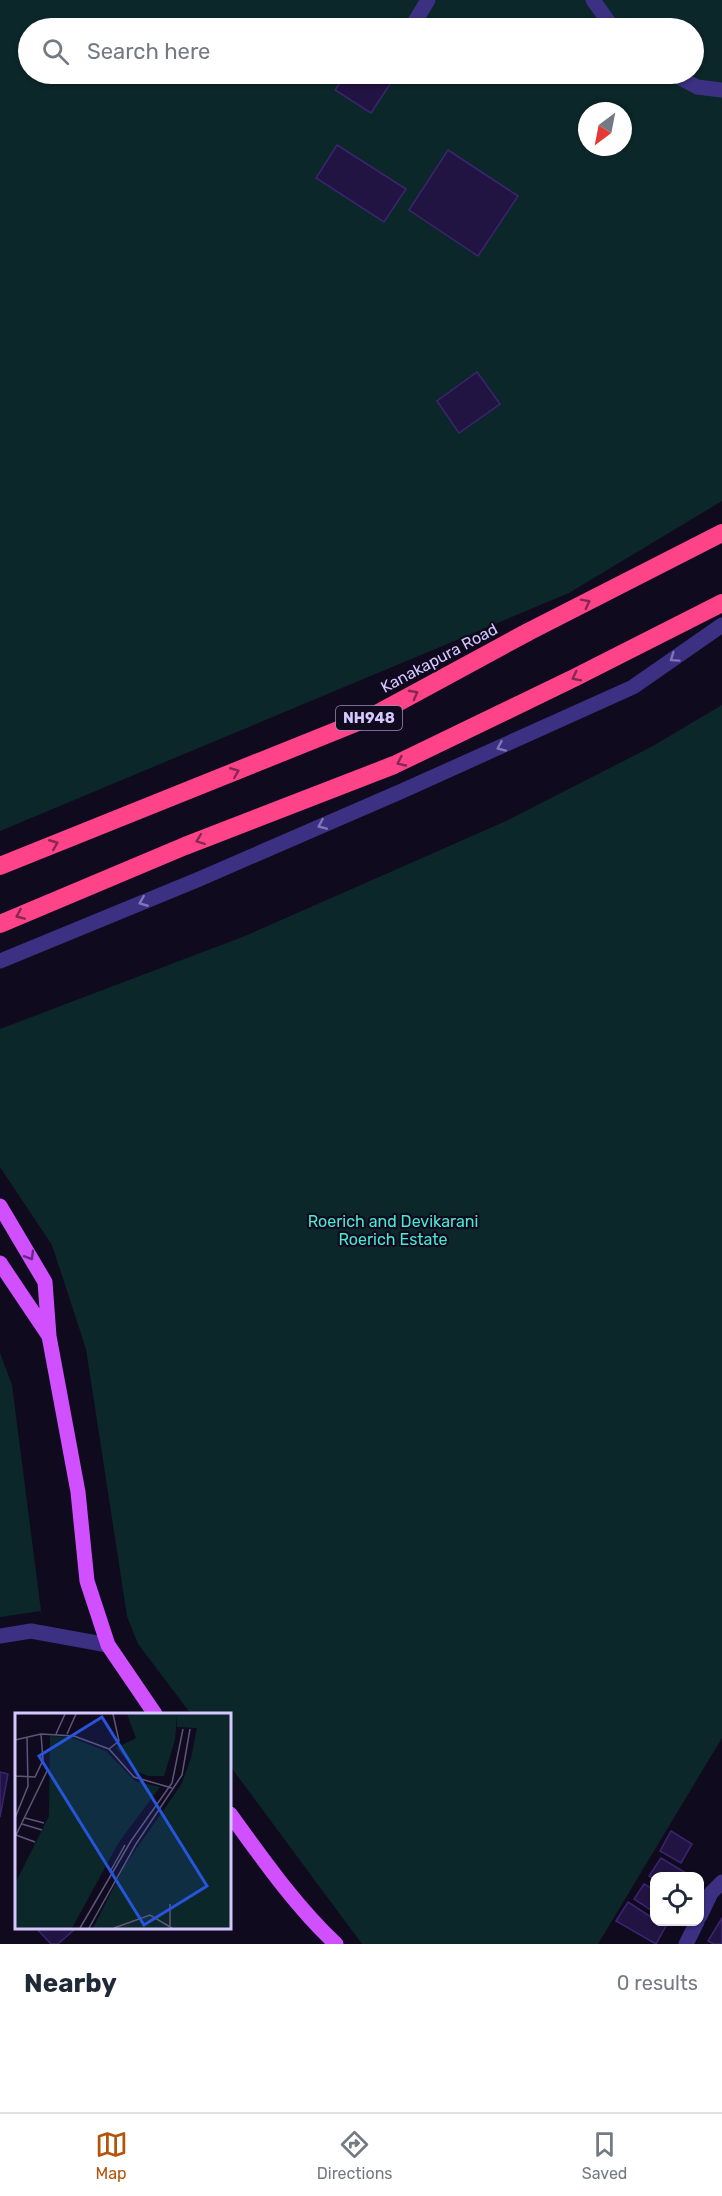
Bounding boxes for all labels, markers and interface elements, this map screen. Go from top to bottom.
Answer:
search box [18,18,704,84]
icon: search [39,35,72,68]
text: Search here [87,38,210,65]
north arrow [578,102,632,156]
one-way arrow [580,599,591,610]
street label: Kanakapura Road [377,619,501,697]
one-way arrow [670,651,680,663]
one-way arrow [572,669,583,681]
one-way arrow [408,690,418,701]
road number: NH948 [336,706,402,730]
one-way arrow [496,740,507,752]
one-way arrow [396,754,407,766]
one-way arrow [229,767,240,779]
one-way arrow [318,818,329,830]
one-way arrow [195,833,206,845]
one-way arrow [48,839,59,851]
one-way arrow [138,895,149,907]
one-way arrow [15,908,26,920]
park label: Roerich and Devikarani Roerich Estate [308,1212,478,1249]
one-way arrow [23,1250,34,1260]
inset map [15,1713,231,1929]
map controls [650,1872,704,1926]
button: locate [650,1872,704,1926]
text: Nearby [24,1968,117,1999]
text: 0 results [617,1971,698,1995]
tab: Map [95,2128,128,2183]
tab: Directions [317,2128,393,2183]
tab: Saved [582,2128,627,2183]

